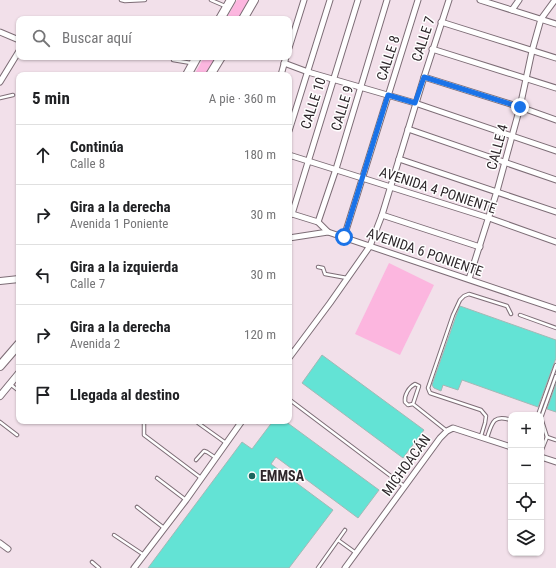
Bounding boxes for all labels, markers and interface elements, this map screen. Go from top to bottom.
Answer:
street label: CALLE 7 [408,14,438,64]
search box [16,16,292,60]
icon: search [30,27,52,49]
text: Buscar aquí [62,29,132,47]
street label: CALLE 8 [373,33,403,83]
street label: CALLE 10 [297,75,329,131]
street label: CALLE 9 [328,83,356,133]
text: 5 min [32,88,70,108]
text: A pie · 360 m [209,91,276,106]
route end [511,98,529,116]
street label: CALLE 4 [483,122,511,171]
text: Continúa [70,138,124,156]
icon: ahead [32,144,54,166]
text: 180 m [244,147,276,162]
text: Calle 8 [70,156,105,171]
street label: AVENIDA 4 PONIENTE [378,164,498,216]
text: Gira a la derecha [70,198,171,216]
icon: right [32,204,54,226]
text: 30 m [250,207,276,222]
text: Avenida 1 Poniente [70,216,168,231]
street label: AVENIDA 6 PONIENTE [365,225,485,279]
route start [335,228,353,246]
text: Gira a la izquierda [70,258,178,276]
icon: left [32,264,54,286]
text: 30 m [250,267,276,282]
text: Calle 7 [70,276,105,291]
text: Gira a la derecha [70,318,171,336]
icon: right [32,324,54,346]
text: 120 m [244,327,276,342]
text: Avenida 2 [70,336,120,351]
icon: arrive [32,384,54,406]
text: Llegada al destino [70,386,180,404]
map controls [508,412,544,556]
button: + [508,412,544,448]
street label: MICHOACÁN [378,431,434,499]
button: − [508,448,544,484]
place label: EMMSA [260,468,305,484]
marker: EMMSA [247,471,257,481]
button: locate [508,484,544,520]
button: layers [508,520,544,556]

